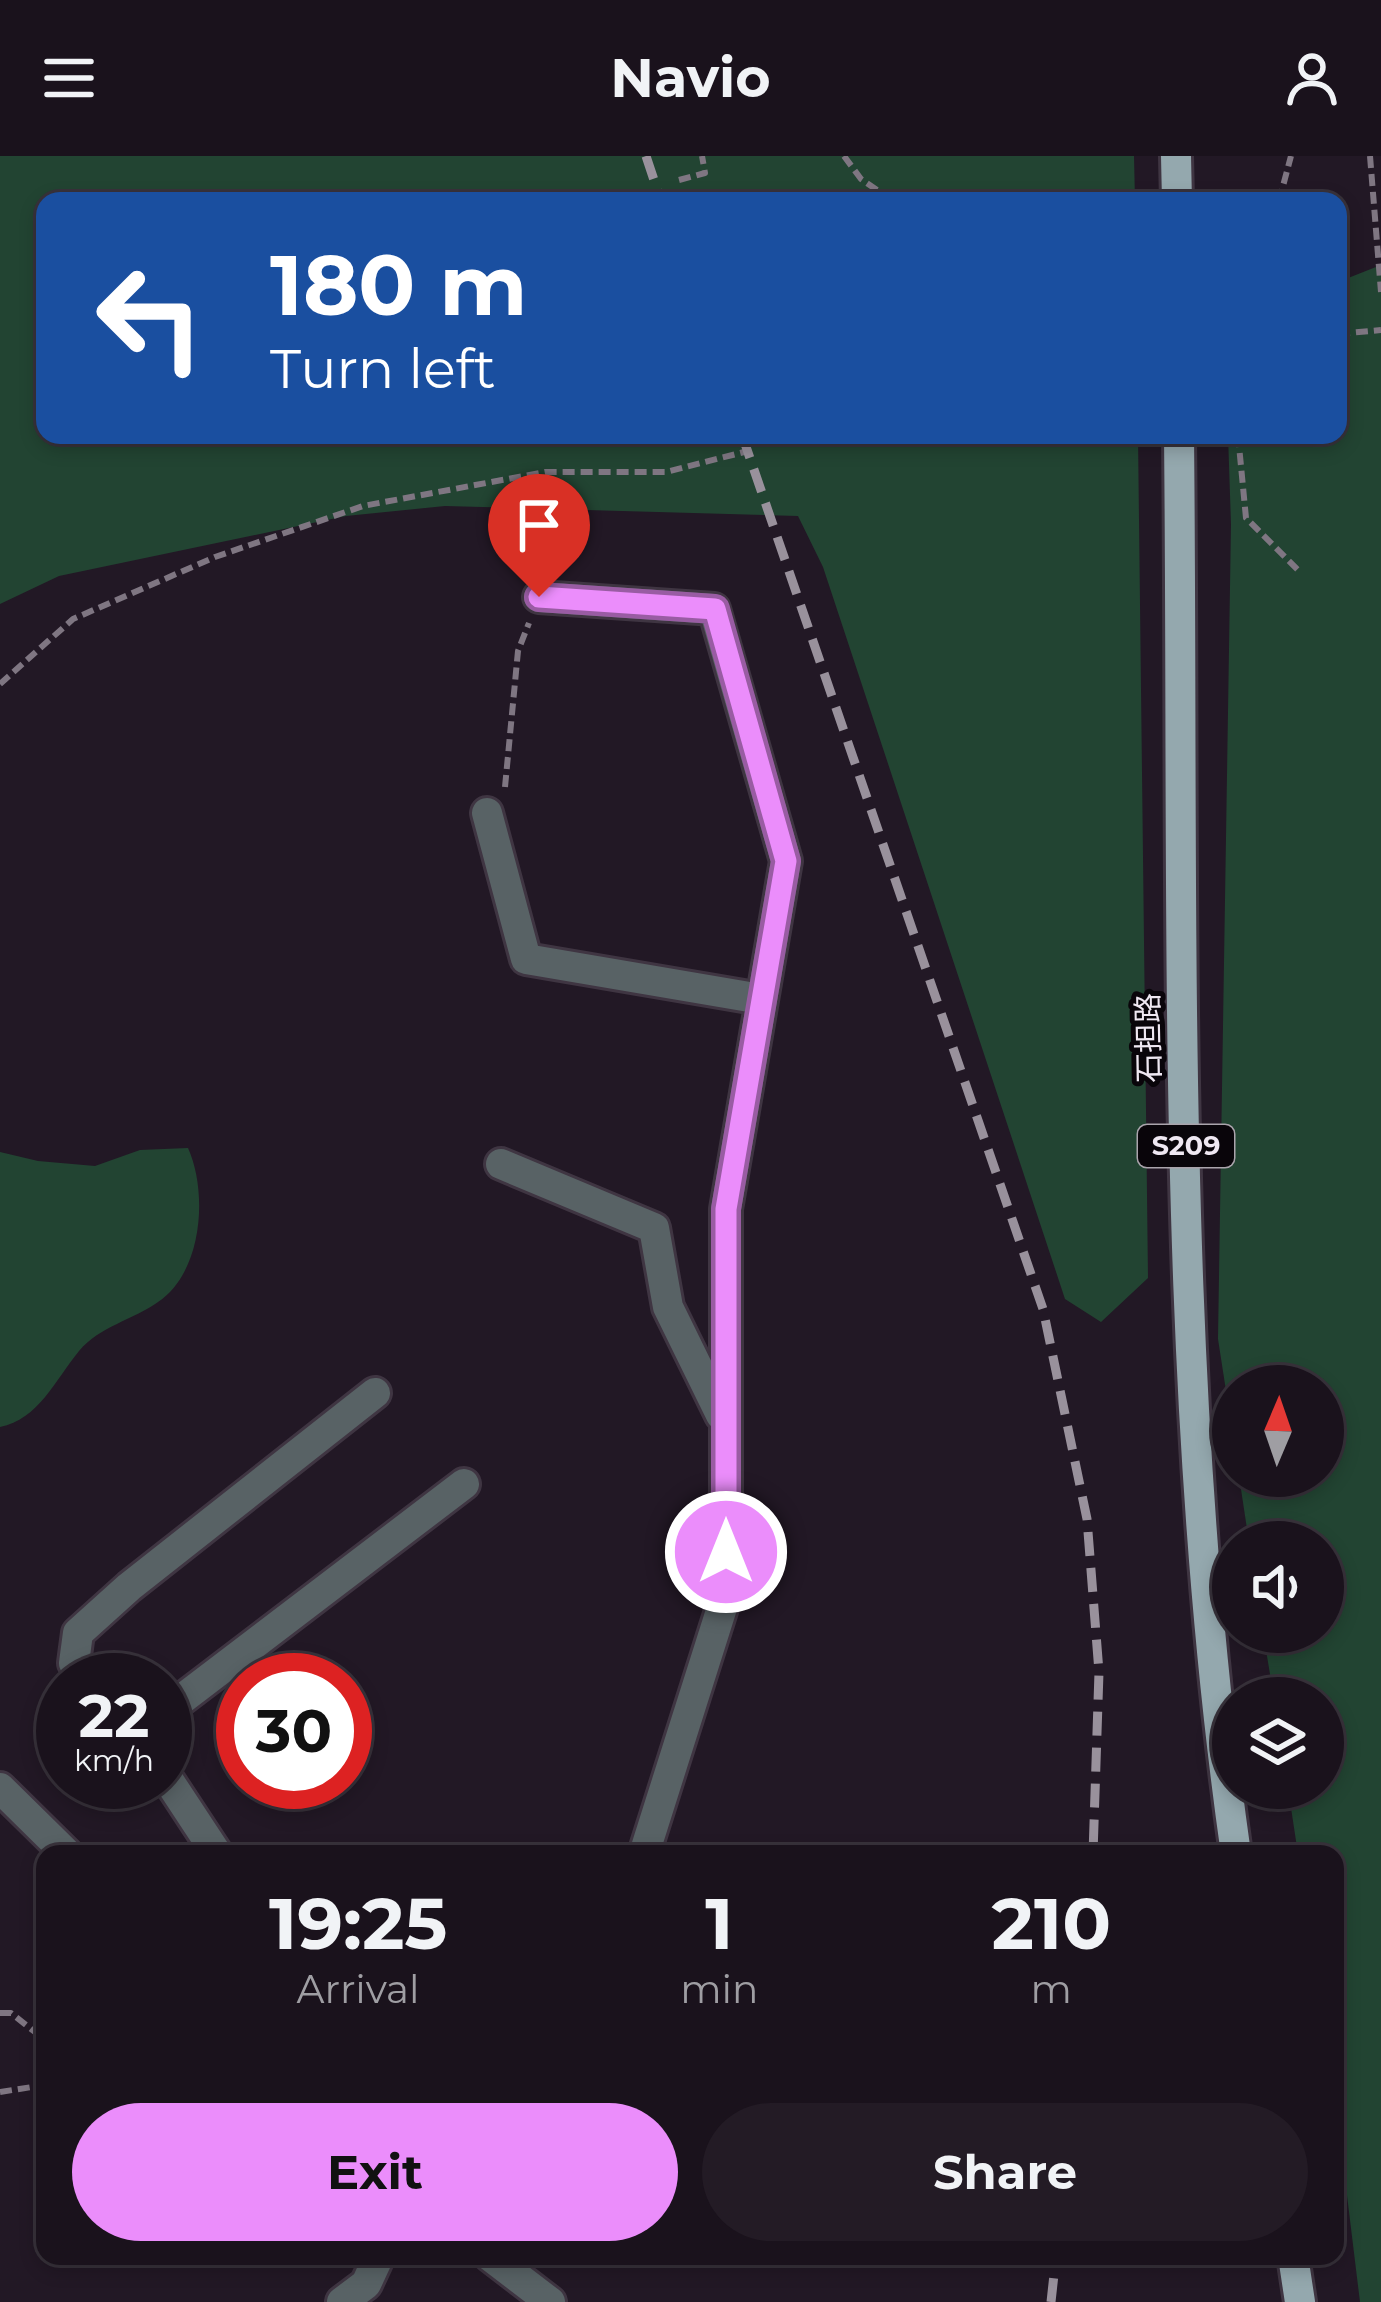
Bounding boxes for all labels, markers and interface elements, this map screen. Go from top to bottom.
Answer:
icon: menu [36,45,102,111]
text: Navio [610,45,771,111]
icon: person [1279,45,1345,111]
text: 180 m [270,234,527,336]
icon: left [72,240,228,396]
text: Turn left [270,336,496,402]
pin [488,474,590,597]
icon: arrive [506,492,572,558]
street label: 石担路 [1129,993,1168,1083]
road number: S209 [1138,1125,1234,1167]
north arrow [1212,1365,1344,1497]
map controls [1212,1365,1344,1809]
position arrow [663,1489,789,1615]
button: sound [1212,1521,1344,1653]
speed limit sign: 30 [216,1653,372,1809]
button: layers [1212,1677,1344,1809]
text: 22 [79,1679,149,1752]
text: km/h [74,1742,154,1779]
text: 19:25 [269,1879,447,1967]
text: 1 [705,1879,733,1967]
text: 210 [991,1879,1111,1967]
text: Arrival [297,1965,420,2013]
text: min [680,1965,758,2013]
text: m [1031,1965,1072,2013]
button: Exit [72,2103,678,2241]
button: Share [702,2103,1308,2241]

